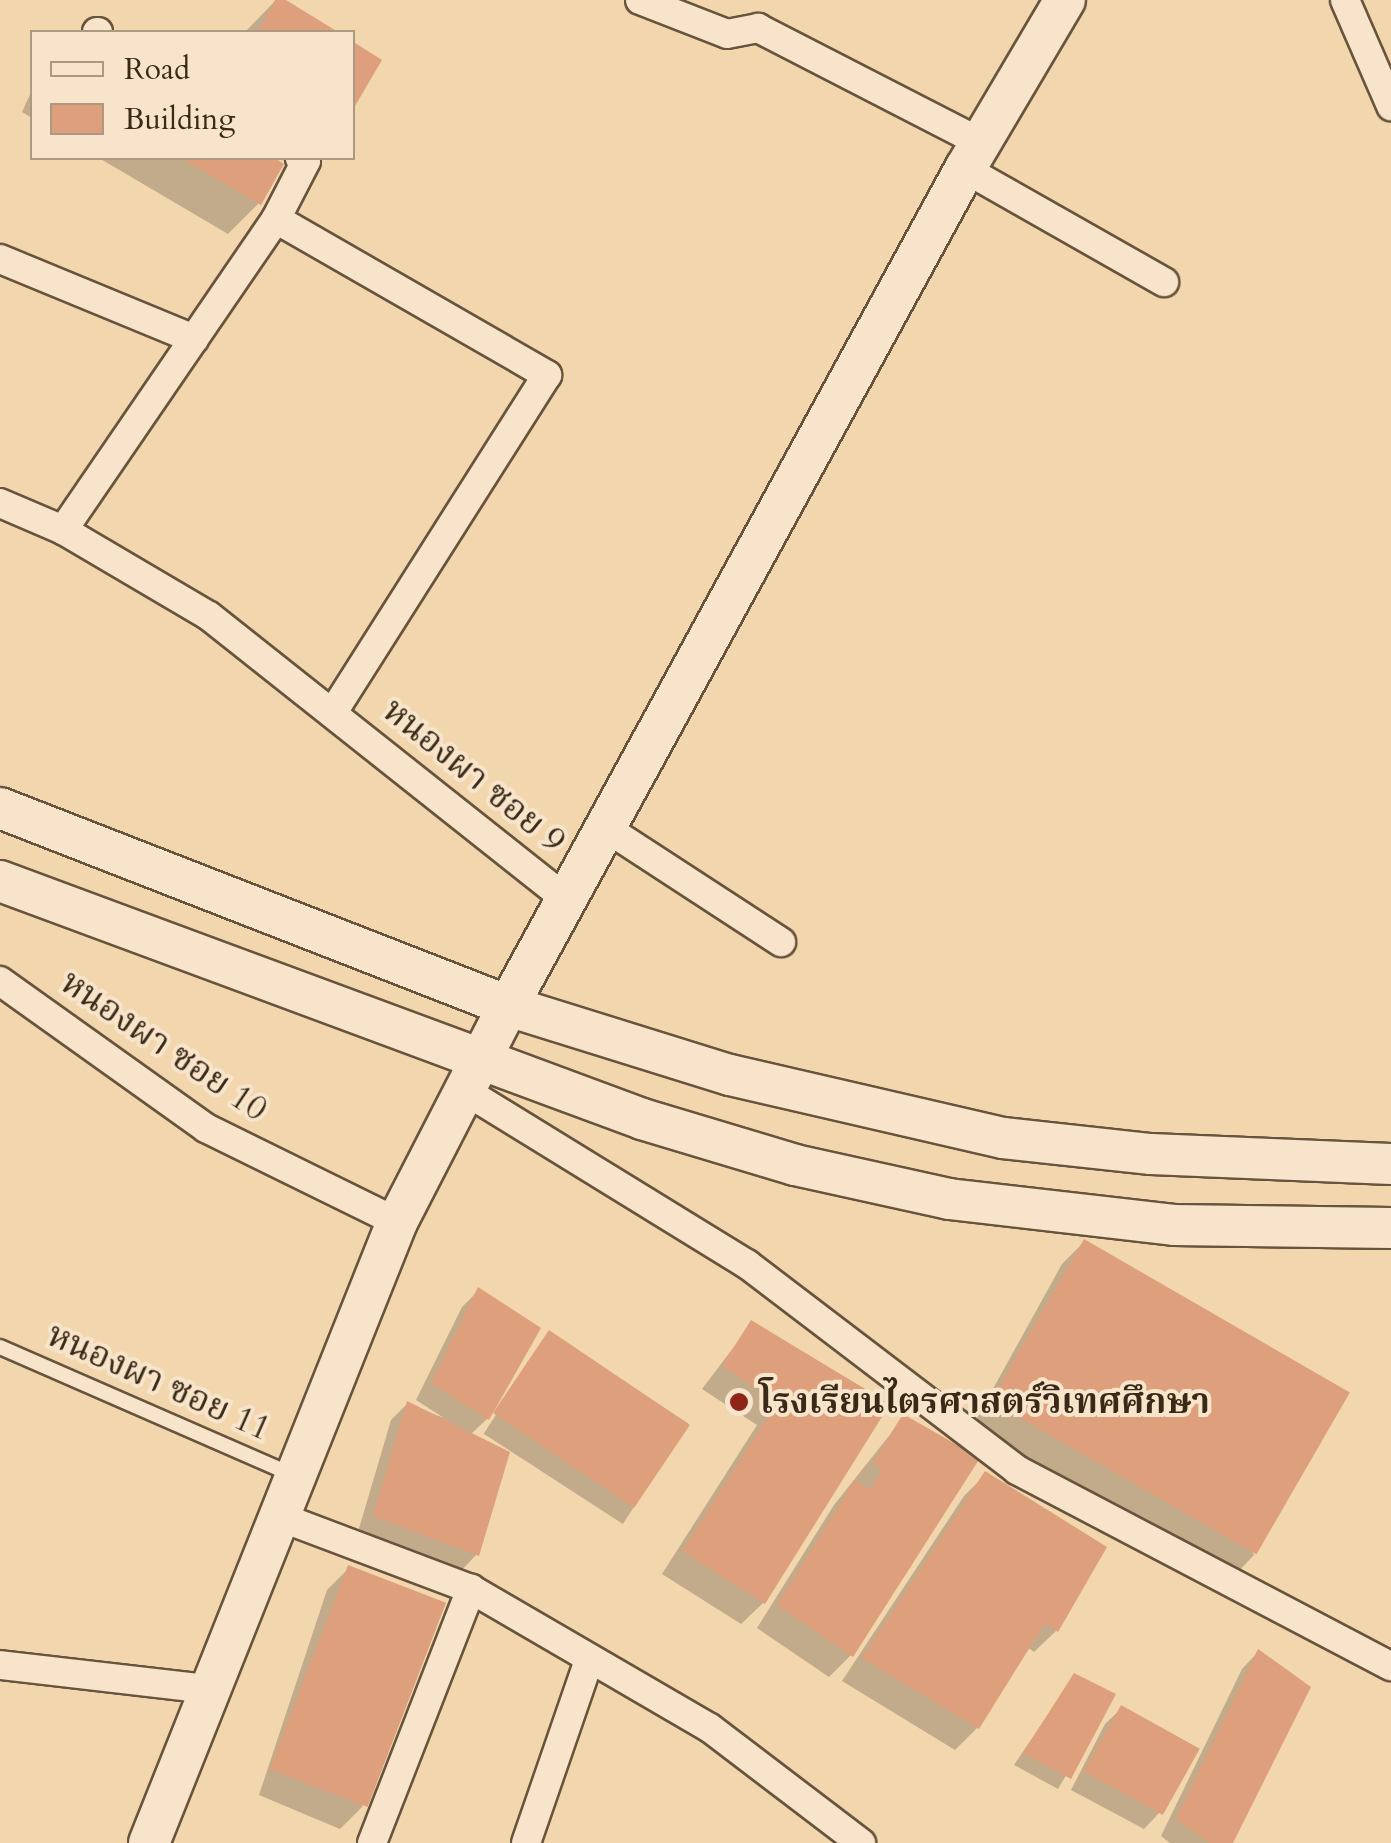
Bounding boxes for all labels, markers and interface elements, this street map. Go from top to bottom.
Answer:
legend [30,30,355,160]
text: Road [124,49,190,90]
text: Building [124,99,235,140]
street label: หนองผา ซอย 9 [374,690,574,862]
street label: หนองผา ซอย 10 [53,961,275,1131]
street label: หนองผา ซอย 11 [41,1314,277,1450]
place label: โรงเรียนไตรศาสตร์วิเทศศึกษา [759,1381,1210,1423]
marker: โรงเรียนไตรศาสตร์วิเทศศึกษา [728,1391,750,1413]

